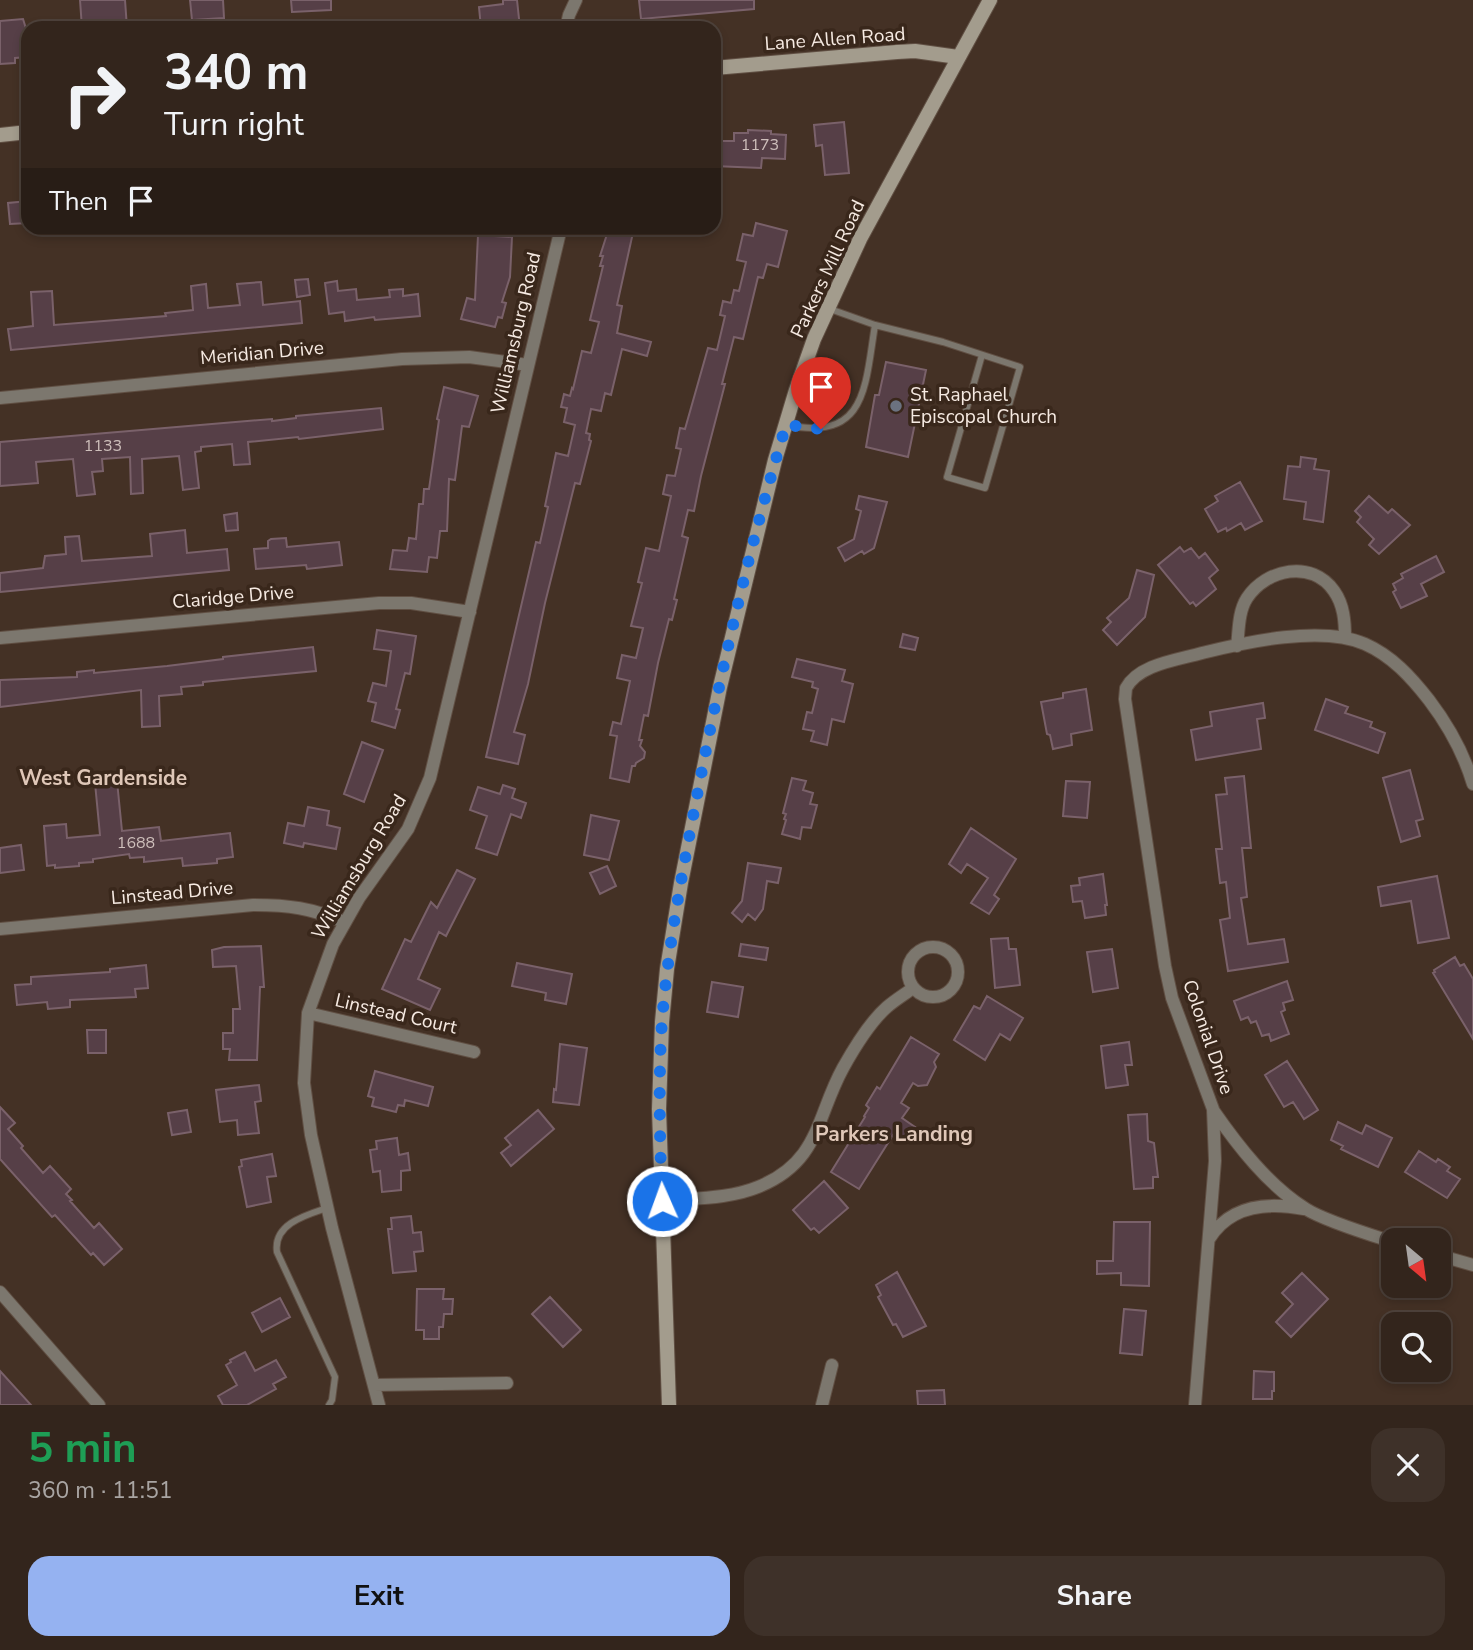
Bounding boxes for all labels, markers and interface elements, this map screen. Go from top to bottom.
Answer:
street label: Lane Allen Road [764,21,906,57]
text: 340 m [164,39,308,106]
icon: right [49,49,140,140]
text: Turn right [164,103,304,146]
house number: 1173 [741,134,779,156]
icon: arrive [122,182,160,220]
text: Then [49,184,108,219]
street label: Parkers Mill Road [785,196,871,342]
street label: Williamsburg Road [485,250,547,416]
street label: Meridian Drive [199,335,325,371]
pin [791,357,851,429]
icon: arrive [802,368,840,406]
place label: St. Raphael Episcopal Church [910,382,1057,430]
marker: St. Raphael Episcopal Church [888,398,904,414]
house number: 1133 [84,435,122,457]
street label: Claridge Drive [171,579,295,615]
district label: West Gardenside [19,764,187,792]
street label: Williamsburg Road [305,790,413,944]
house number: 1688 [117,832,155,854]
street label: Linstead Drive [110,875,234,911]
street label: Colonial Drive [1176,976,1240,1098]
street label: Linstead Court [332,987,460,1041]
district label: Parkers Landing [815,1120,973,1148]
position arrow [625,1164,699,1238]
north arrow [1381,1228,1451,1298]
map controls [1381,1228,1451,1382]
button: search [1381,1312,1451,1382]
text: 5 min [28,1420,137,1477]
button: close [1371,1428,1445,1502]
text: 360 m · 11:51 [28,1475,173,1506]
button: Exit [28,1556,730,1636]
button: Share [744,1556,1445,1636]

